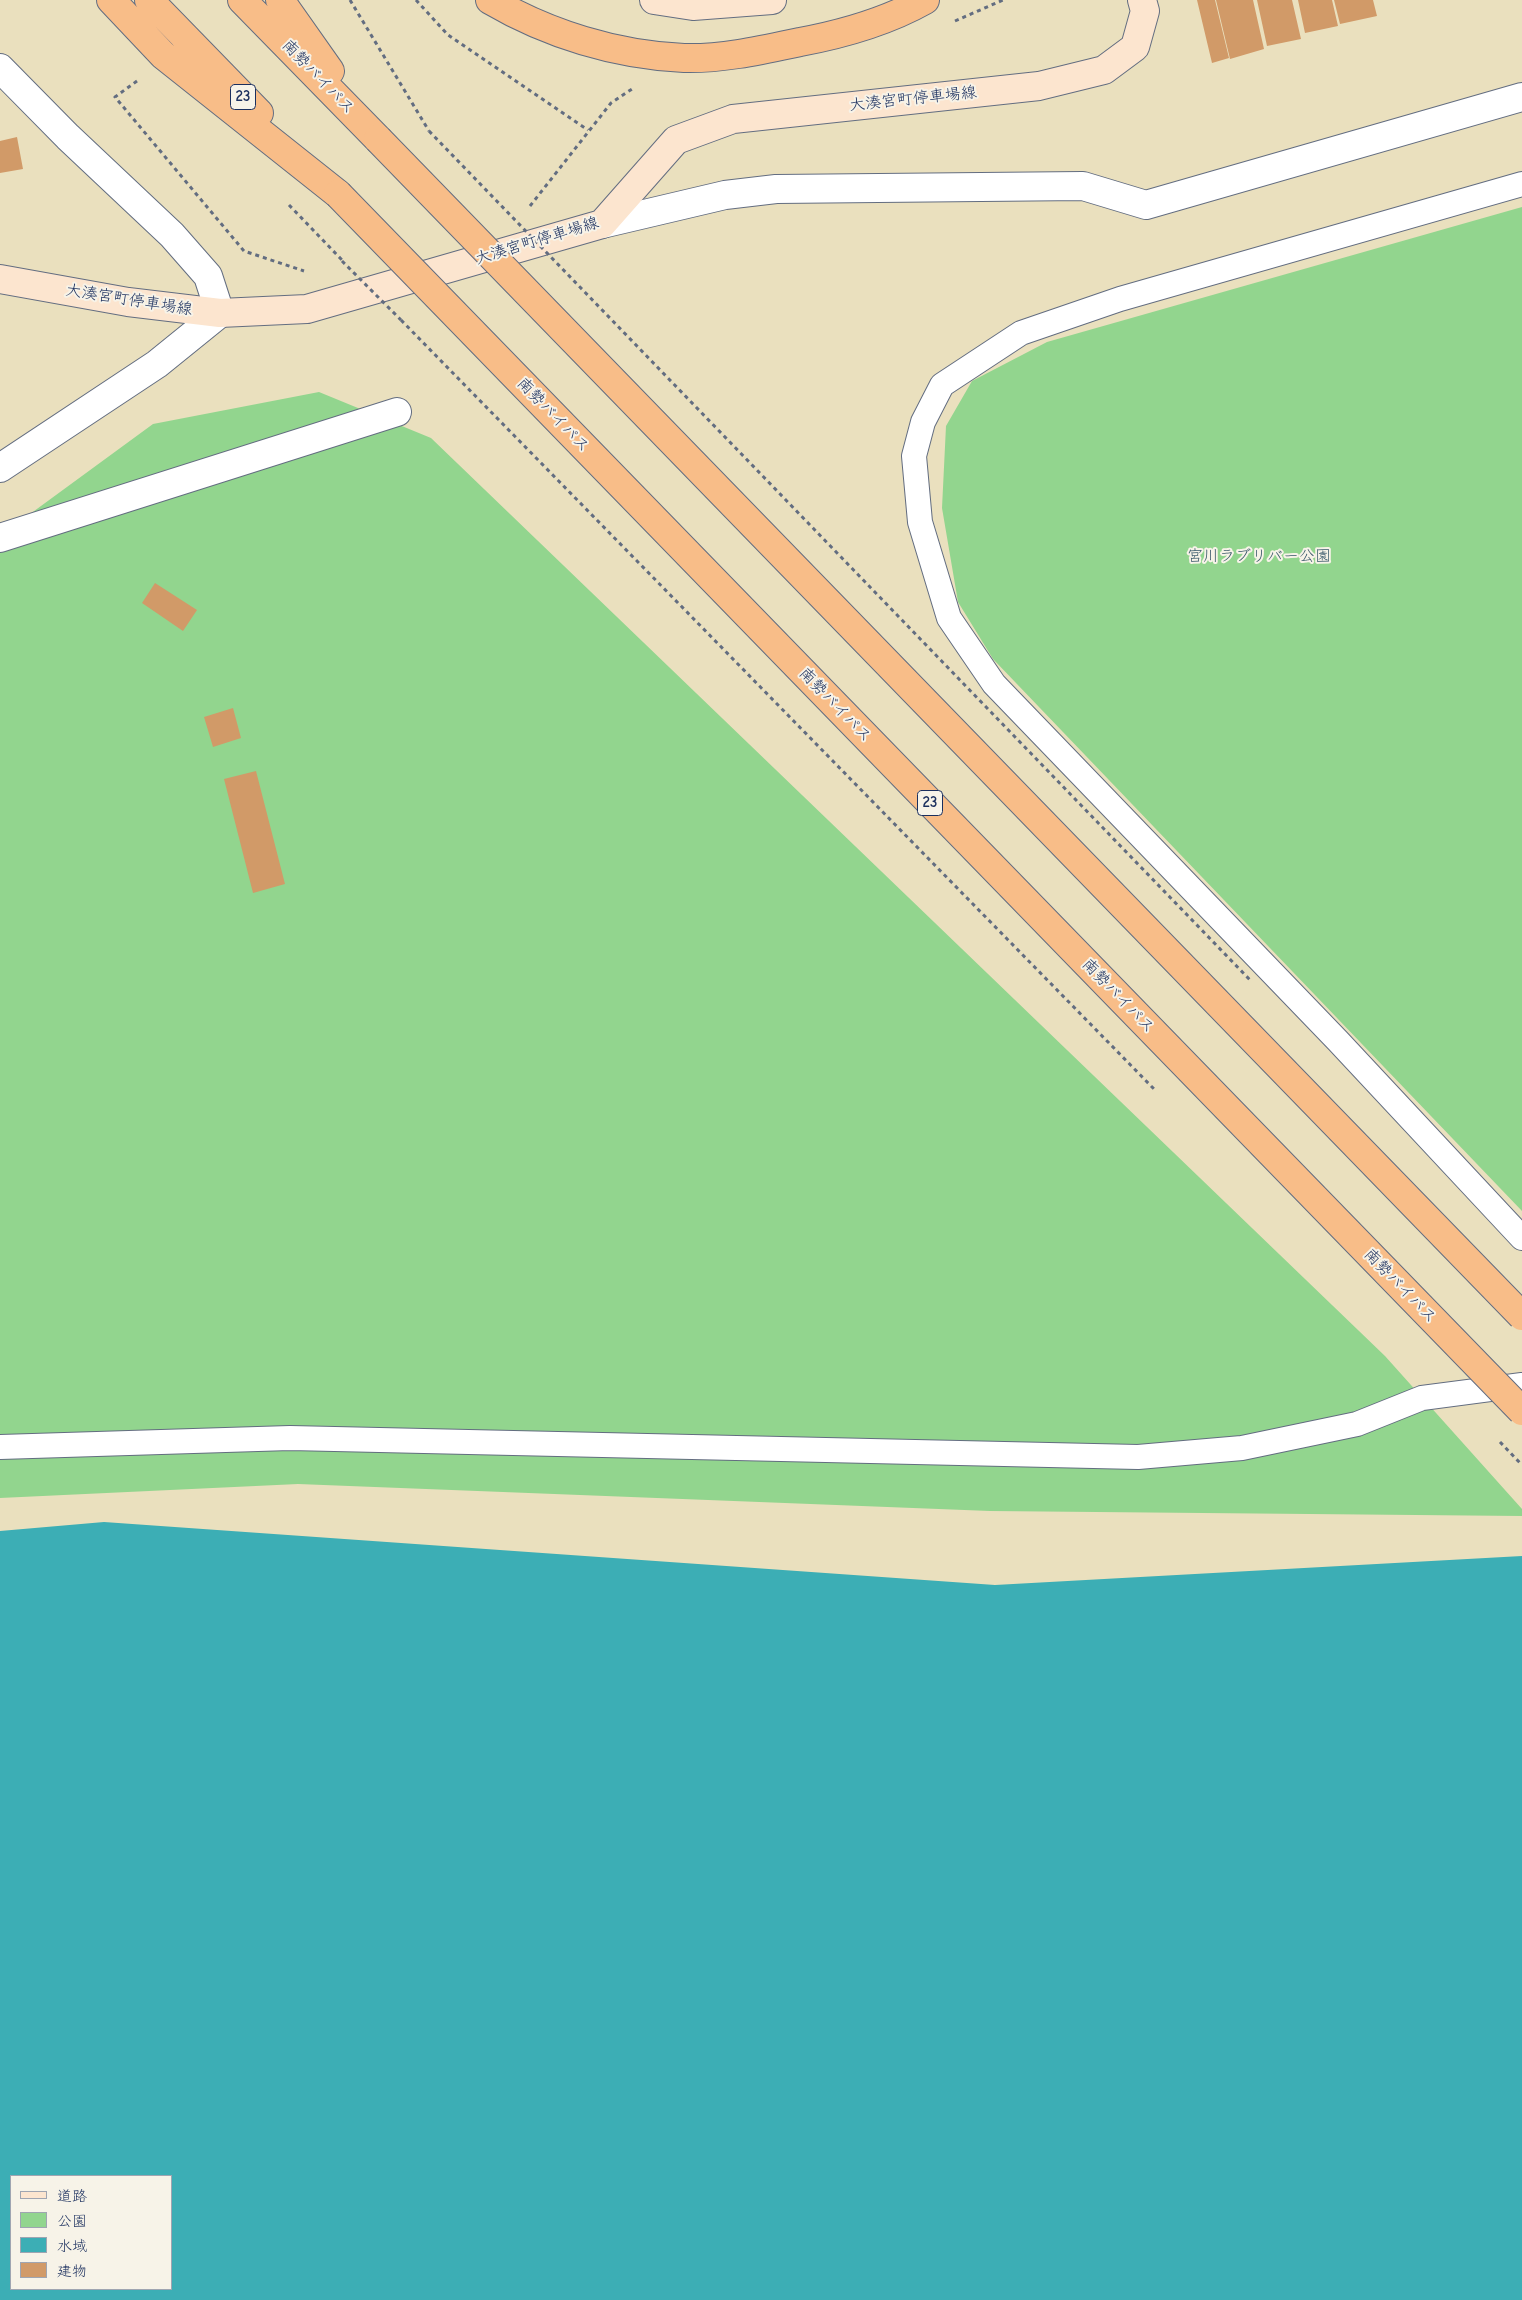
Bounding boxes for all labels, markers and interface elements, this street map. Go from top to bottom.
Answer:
street label: 南勢バイパス [278,36,358,118]
street label: 大湊宮町停車場線 [848,83,978,115]
road number: 23 [230,84,256,110]
street label: 大湊宮町停車場線 [473,213,601,269]
street label: 大湊宮町停車場線 [64,281,194,319]
street label: 南勢バイパス [513,374,593,456]
park label: 宮川ラブリバー公園 [1187,546,1331,566]
street label: 南勢バイパス [795,664,875,746]
road number: 23 [918,790,942,816]
street label: 南勢バイパス [1078,955,1158,1037]
street label: 南勢バイパス [1360,1245,1440,1327]
legend [10,2175,172,2290]
text: 道路 [57,2187,87,2205]
text: 公園 [57,2212,87,2230]
text: 水域 [57,2237,87,2255]
text: 建物 [57,2262,87,2280]

